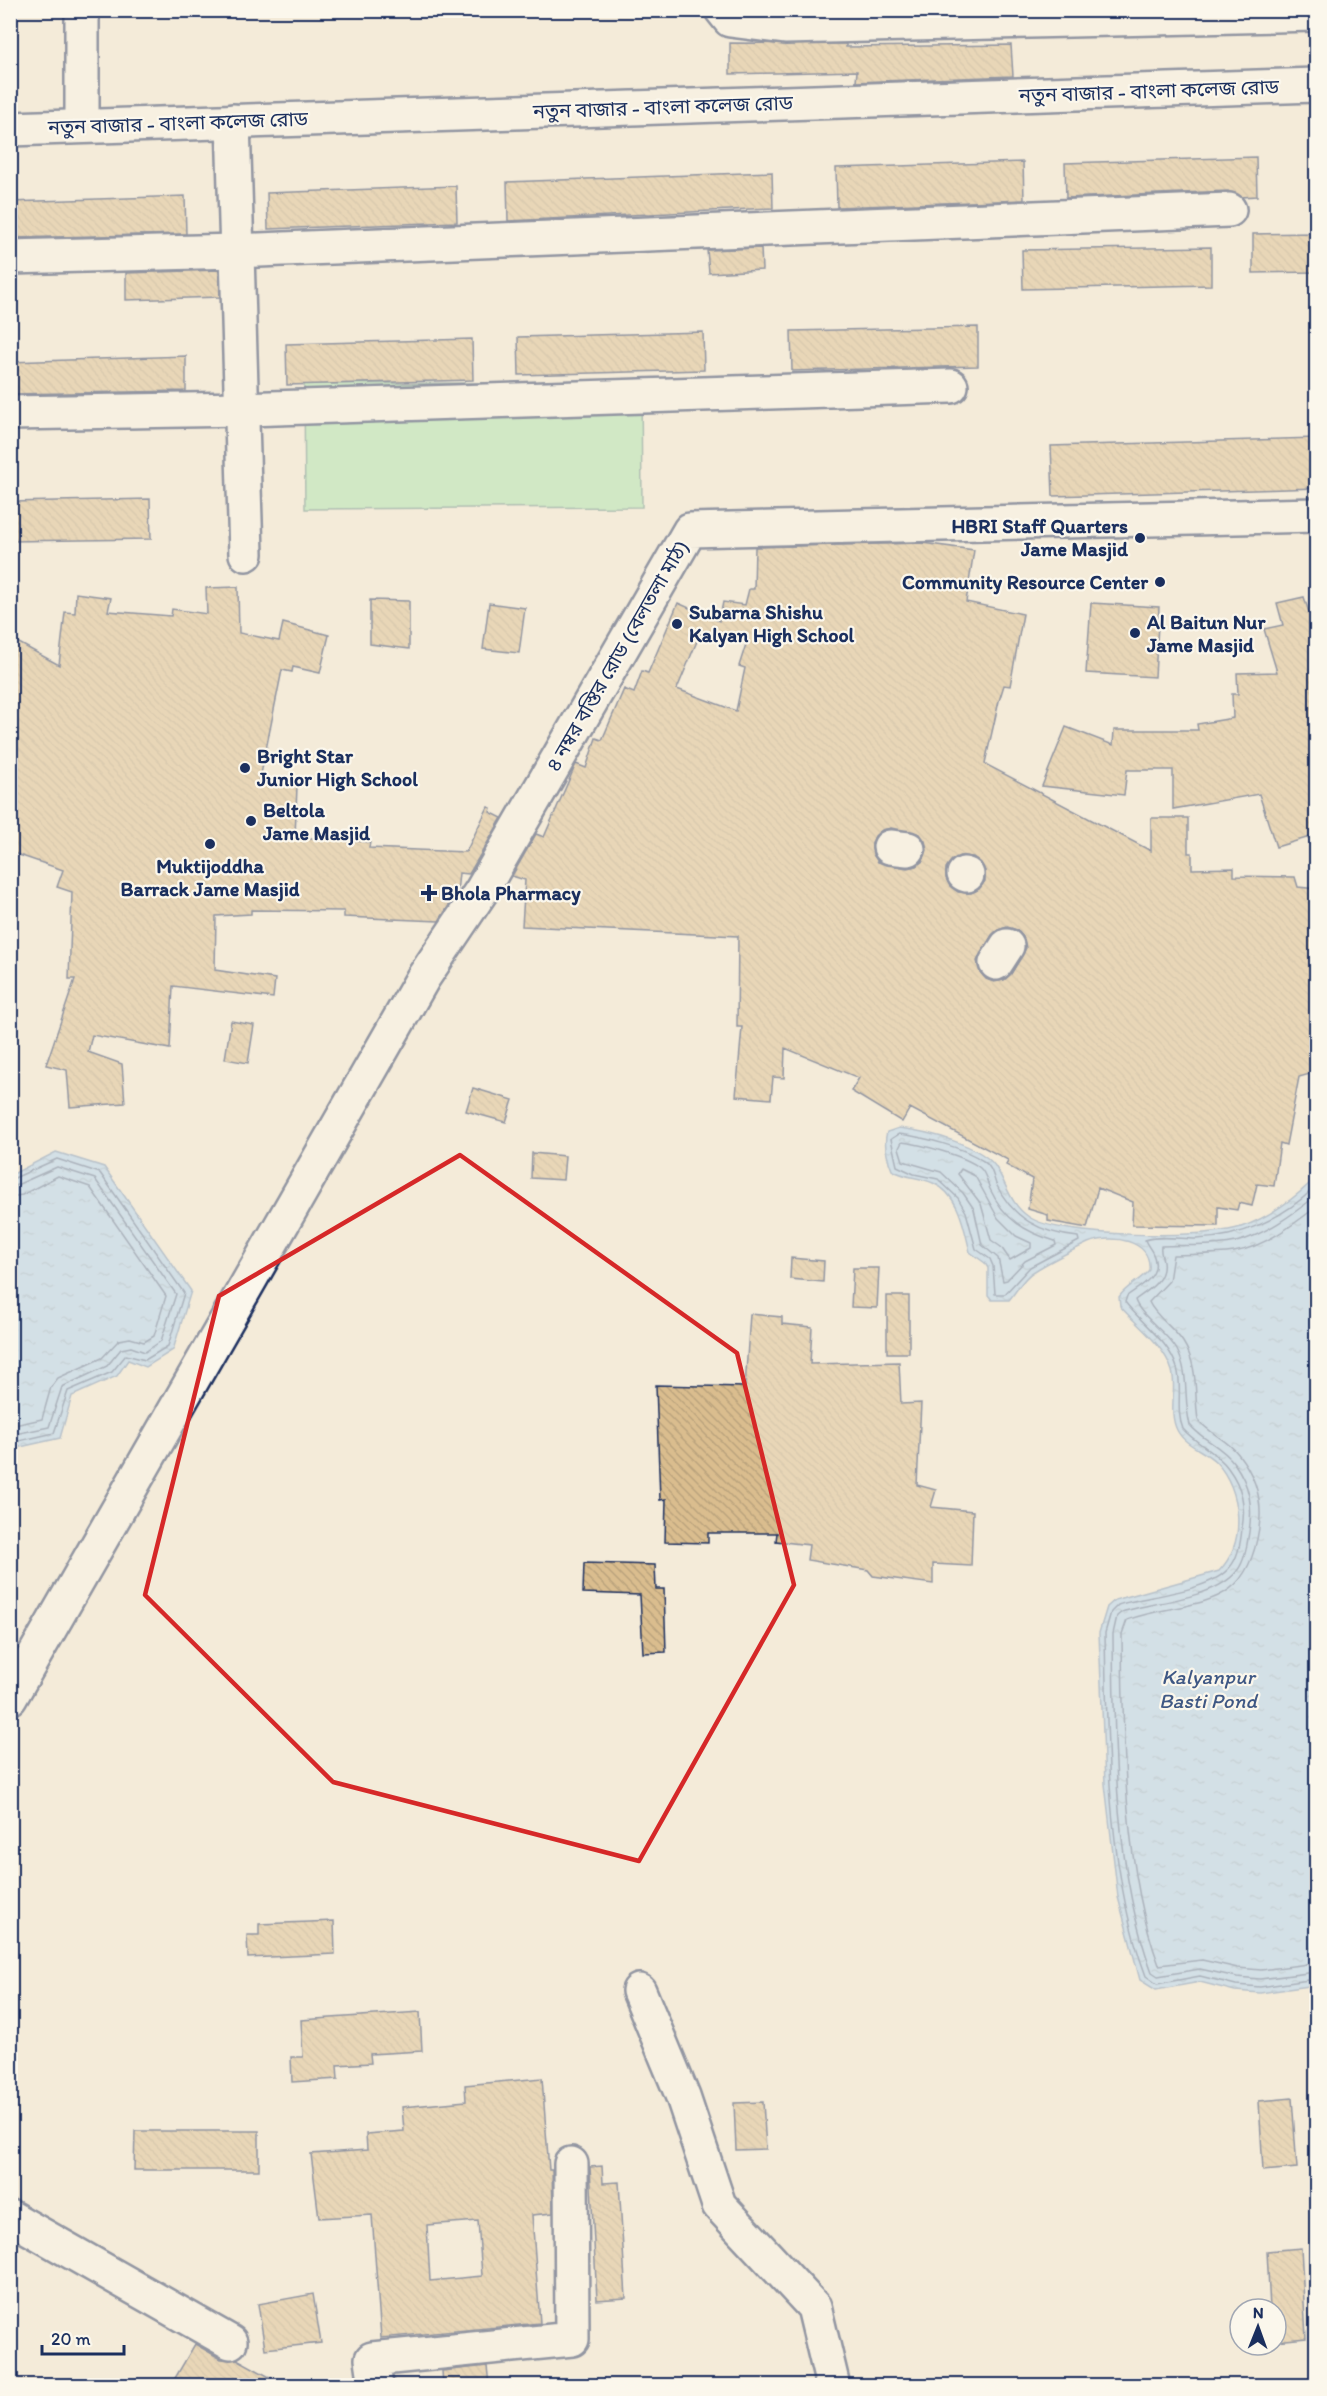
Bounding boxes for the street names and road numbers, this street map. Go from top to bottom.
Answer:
street label: নতুন বাজার - বাংলা কলেজ রোড [1017,74,1280,108]
street label: নতুন বাজার - বাংলা কলেজ রোড [531,90,794,124]
street label: নতুন বাজার - বাংলা কলেজ রোড [46,106,309,140]
street label: ৪ নম্বর বস্তির রোড (বেলতলা মাঠ) [541,536,693,776]

